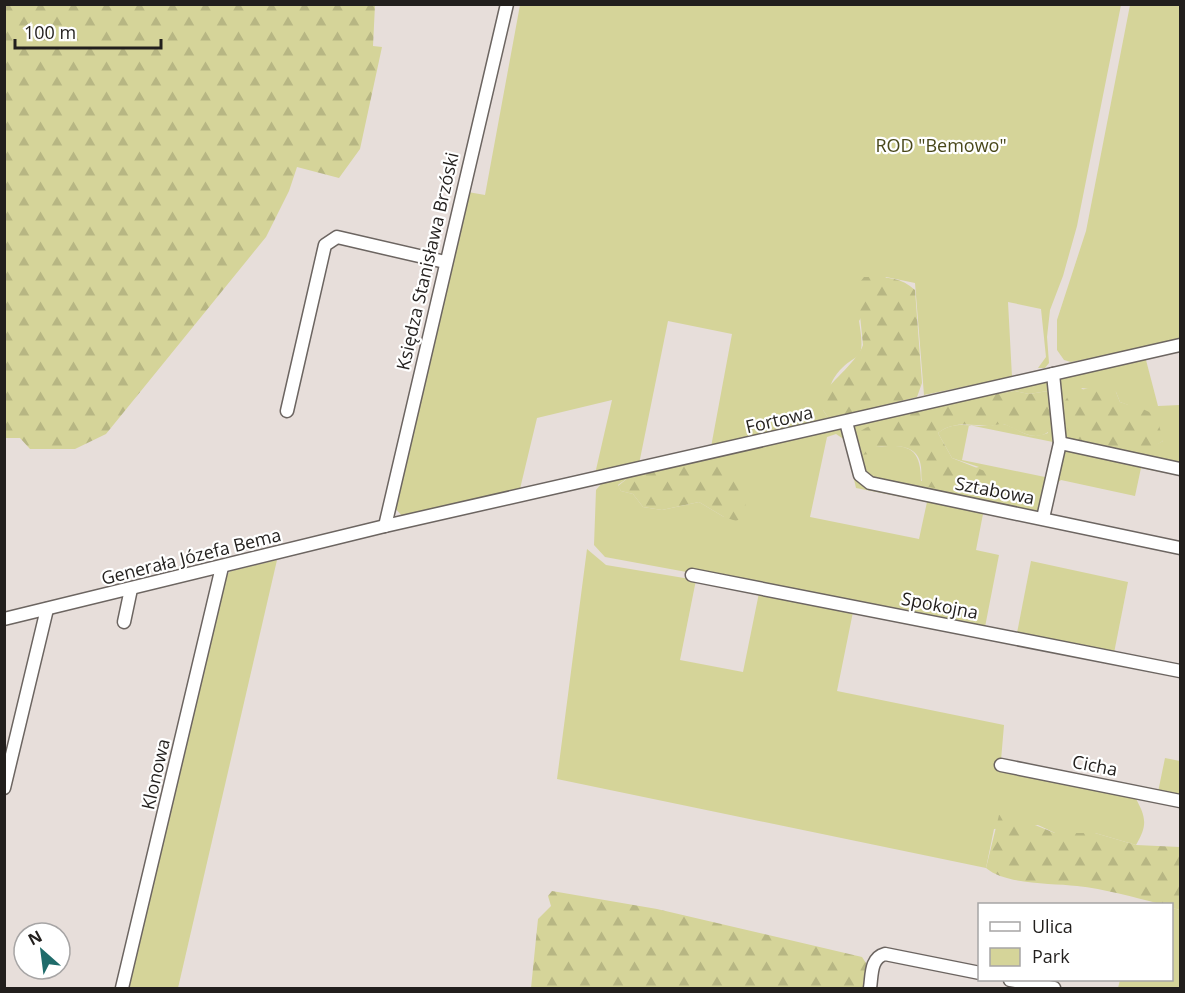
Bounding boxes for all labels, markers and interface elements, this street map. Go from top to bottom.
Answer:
scale bar [15,12,160,50]
text: 100 m [24,20,76,44]
park label: ROD "Bemowo" [875,133,1007,157]
street label: Księdza Stanisława Brzóski [390,150,464,372]
street label: Fortowa [743,400,815,438]
street label: Sztabowa [953,471,1037,509]
street label: Generała Józefa Bema [99,522,283,590]
street label: Spokojna [900,586,980,624]
street label: Klonowa [135,736,175,812]
street label: Cicha [1070,749,1120,781]
legend [978,903,1173,981]
text: Ulica [1032,914,1073,938]
north arrow [12,921,72,981]
text: N [24,925,46,951]
text: Park [1032,944,1070,968]

